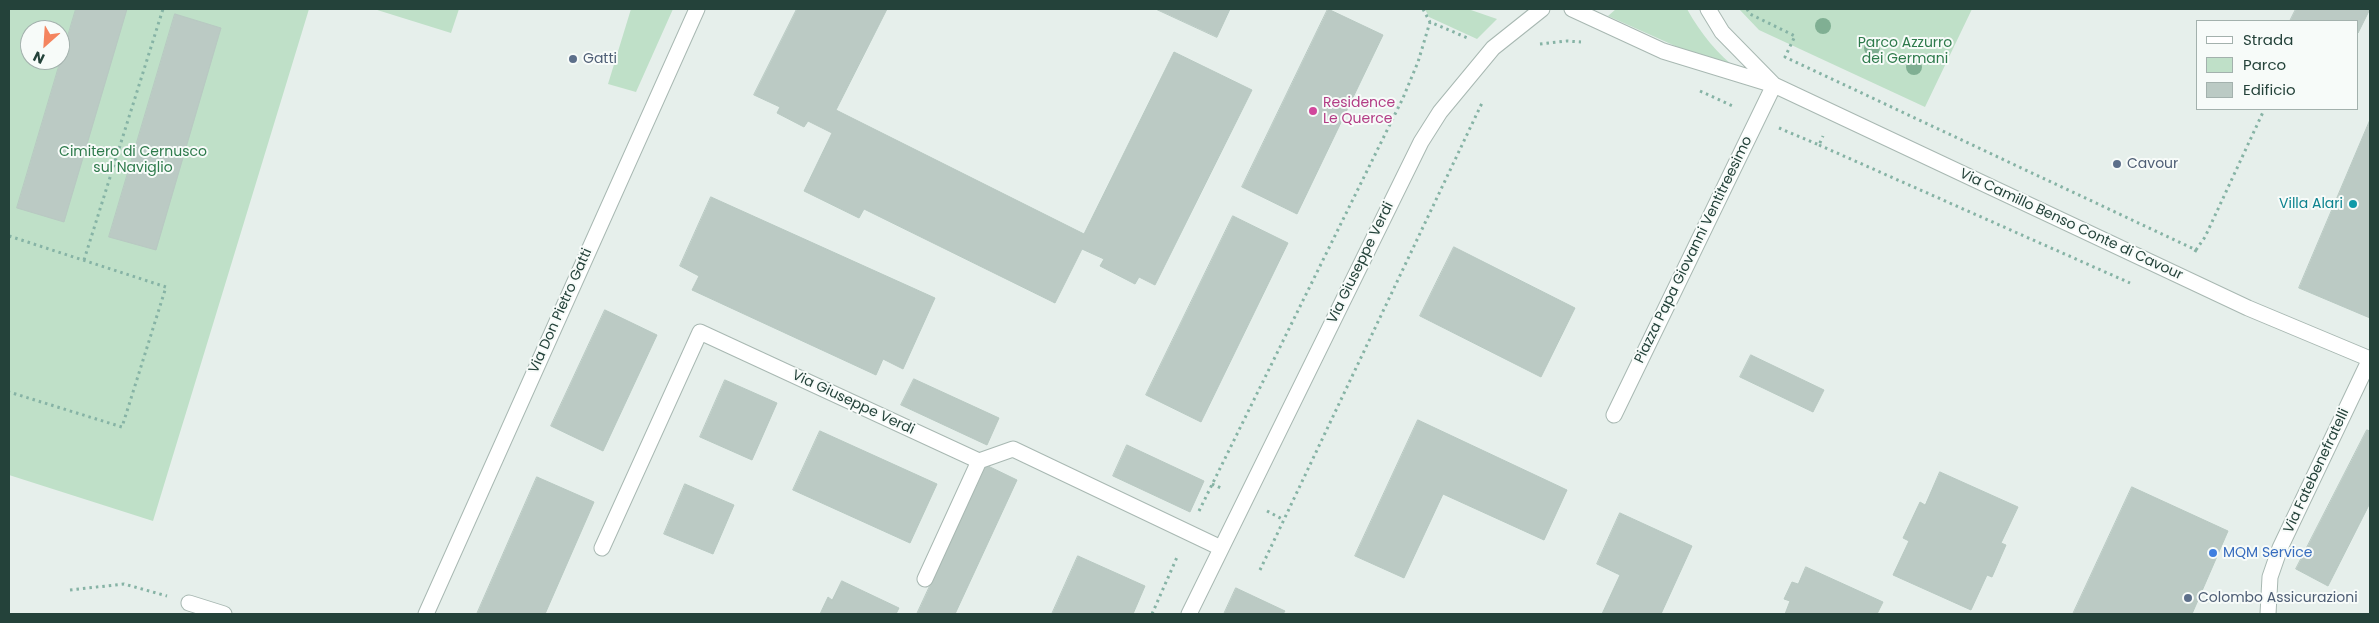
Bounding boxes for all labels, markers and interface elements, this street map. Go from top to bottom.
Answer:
north arrow [20,20,70,70]
legend [2196,20,2359,110]
text: Strada [2243,29,2293,50]
park label: Parco Azzurro dei Germani [1858,35,1952,68]
text: N [30,46,48,69]
place label: Gatti [583,51,617,67]
marker: Gatti [567,53,579,65]
text: Parco [2243,54,2286,75]
text: Edificio [2243,79,2296,100]
place label: Residence Le Querce [1323,95,1395,128]
marker: Residence Le Querce [1307,105,1319,117]
street label: Piazza Papa Giovanni Ventitreesimo [1632,134,1756,366]
park label: Cimitero di Cernusco sul Naviglio [59,144,207,176]
place label: Cavour [2127,156,2178,172]
marker: Cavour [2111,158,2123,170]
street label: Via Camillo Benso Conte di Cavour [1957,166,2185,284]
place label: Villa Alari [2279,196,2343,212]
marker: Villa Alari [2347,198,2359,210]
street label: Via Giuseppe Verdi [1324,200,1398,326]
street label: Via Don Pietro Gatti [526,246,596,376]
street label: Via Giuseppe Verdi [789,367,917,439]
street label: Via Fatebenefratelli [2281,406,2353,536]
place label: MQM Service [2223,545,2312,561]
marker: MQM Service [2207,547,2219,559]
place label: Colombo Assicurazioni [2198,590,2358,606]
marker: Colombo Assicurazioni [2182,592,2194,604]

